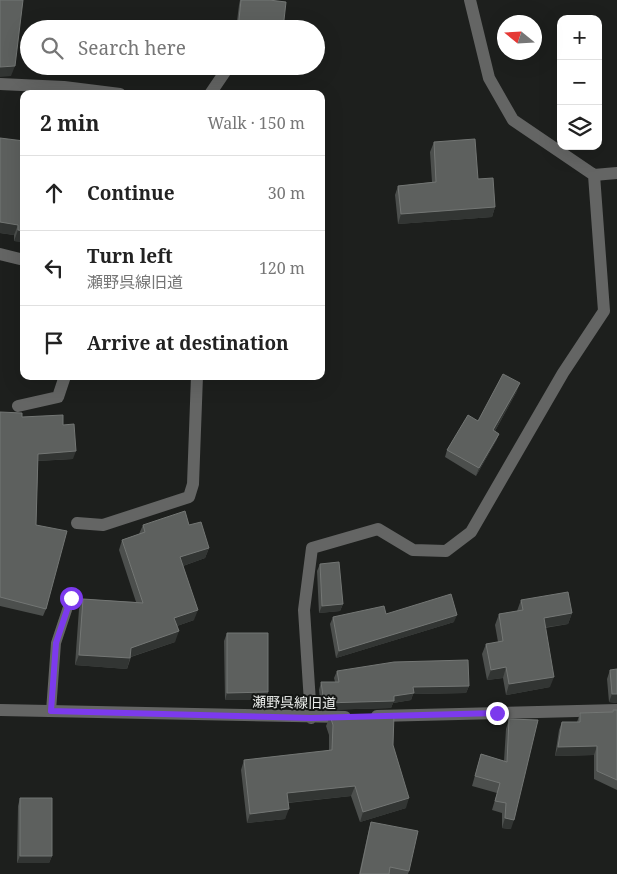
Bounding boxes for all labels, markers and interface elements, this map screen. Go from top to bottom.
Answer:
north arrow [497,15,542,60]
map controls [557,15,602,150]
button: + [557,15,602,60]
search box [20,20,325,75]
icon: search [38,34,66,62]
text: Search here [78,35,186,61]
button: − [557,60,602,105]
button: layers [557,105,602,150]
text: 2 min [40,109,99,137]
text: Walk · 150 m [208,112,305,134]
icon: ahead [40,179,68,207]
text: Continue [87,180,175,206]
text: 30 m [268,182,305,204]
text: Turn left [87,243,173,269]
icon: left [40,254,68,282]
text: 120 m [259,257,305,279]
text: 瀬野呉線旧道 [87,271,183,293]
icon: arrive [40,329,68,357]
text: Arrive at destination [87,330,289,356]
route start [60,587,83,610]
street label: 瀬野呉線旧道 [252,692,336,712]
route end [486,702,509,725]

